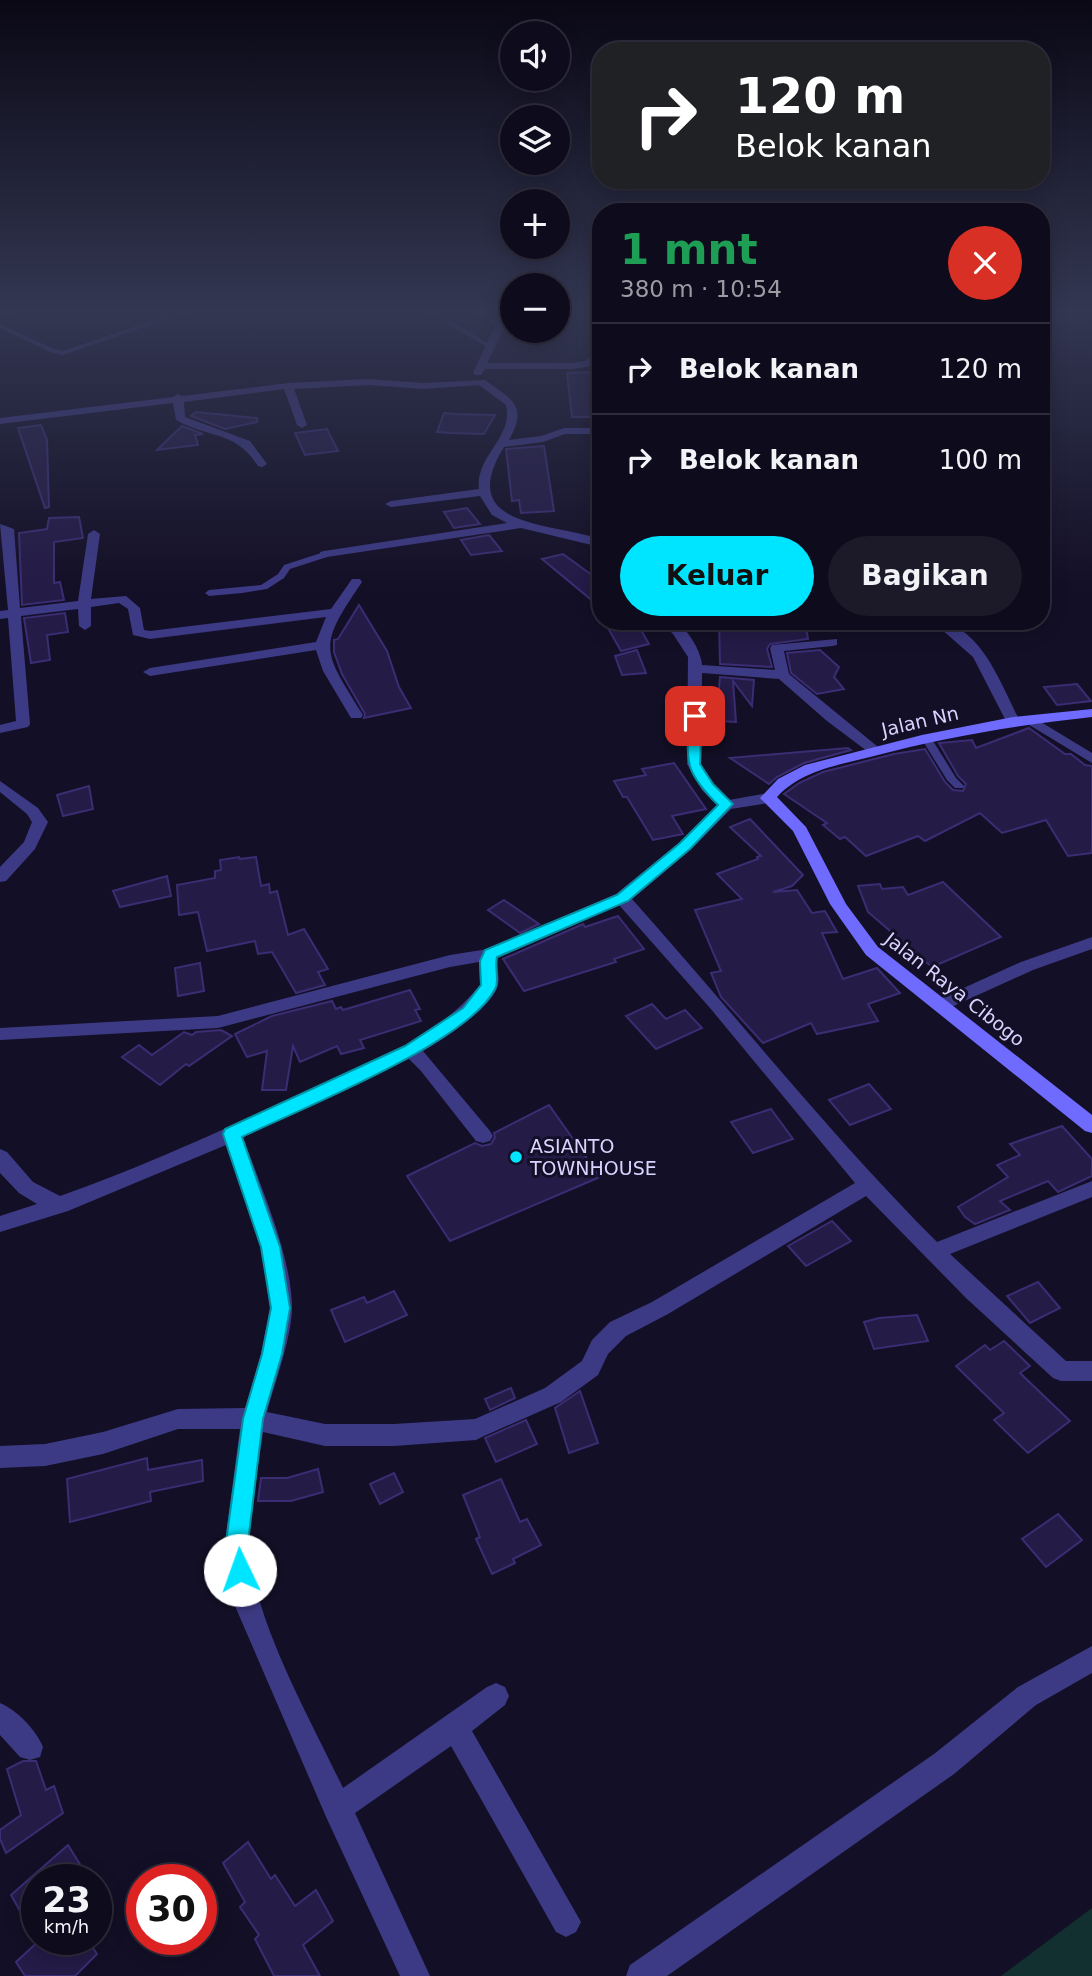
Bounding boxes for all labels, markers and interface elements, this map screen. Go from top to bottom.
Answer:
map controls [500,21,570,343]
button: sound [500,21,570,91]
text: 120 m [735,68,905,125]
icon: right [620,70,711,161]
button: layers [500,105,570,175]
text: Belok kanan [735,127,932,165]
button: + [500,189,570,259]
text: 1 mnt [620,225,758,274]
button: close [948,226,1022,300]
button: − [500,273,570,343]
text: 380 m · 10:54 [620,276,782,302]
icon: right [620,350,658,388]
text: Belok kanan [679,354,859,384]
text: 120 m [939,354,1022,384]
icon: right [620,441,658,479]
text: Belok kanan [679,445,859,475]
text: 100 m [939,445,1022,475]
button: Keluar [620,536,814,616]
button: Bagikan [828,536,1022,616]
pin [665,686,725,746]
icon: arrive [676,697,714,735]
street label: Jalan Nn [878,701,961,741]
street label: Jalan Raya Cibogo [880,927,1029,1050]
place label: ASIANTO TOWNHOUSE [529,1135,657,1179]
marker: ASIANTO TOWNHOUSE [508,1149,524,1165]
position arrow [203,1533,277,1607]
speed limit sign: 30 [126,1864,217,1955]
text: 23 [42,1880,91,1920]
text: km/h [44,1916,89,1937]

